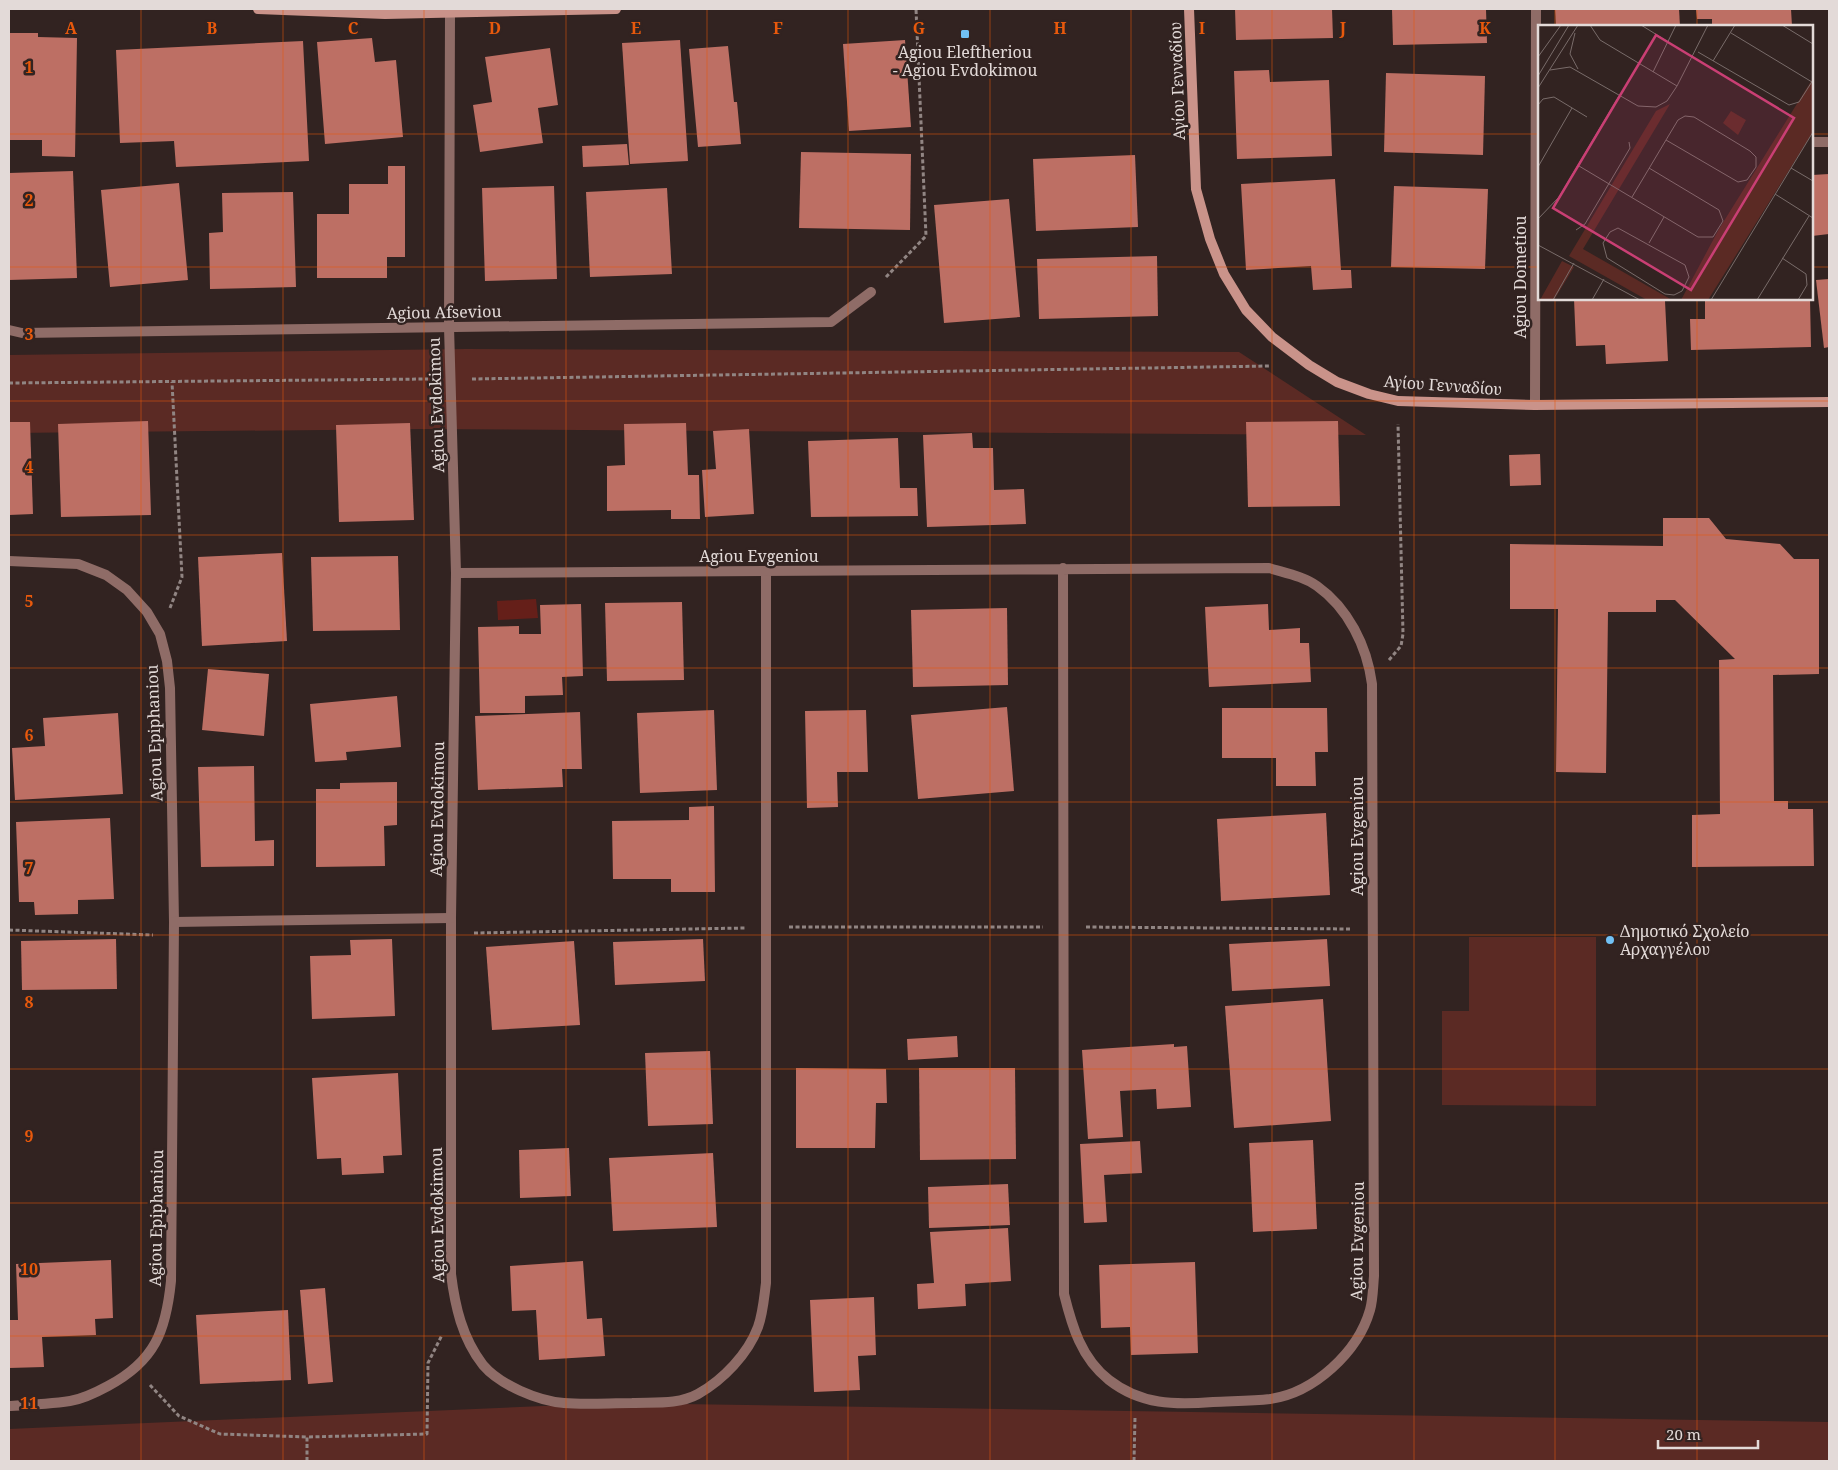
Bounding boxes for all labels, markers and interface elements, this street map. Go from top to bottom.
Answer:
text: A [65,17,78,39]
text: B [207,17,218,39]
text: C [348,17,359,39]
text: D [489,17,501,39]
text: E [631,17,641,39]
text: F [773,17,783,39]
text: G [913,17,925,39]
text: H [1053,17,1067,39]
text: I [1199,17,1205,39]
text: J [1339,17,1347,39]
text: K [1479,17,1491,39]
street label: Αγίου Γενναδίου [1164,21,1190,141]
inset map [1538,25,1813,300]
marker: Agiou Eleftheriou - Agiou Evdokimou [959,28,971,40]
place label: Agiou Eleftheriou - Agiou Evdokimou [893,41,1037,81]
text: 1 [24,56,34,78]
text: 2 [24,189,34,211]
street label: Agiou Dometiou [1509,216,1531,338]
street label: Agiou Afseviou [386,300,502,324]
text: 3 [24,323,34,345]
street label: Agiou Evdokimou [423,337,449,473]
street label: Αγίου Γενναδίου [1383,370,1503,400]
text: 4 [24,456,34,478]
street label: Agiou Evgeniou [699,545,819,567]
text: 5 [24,590,34,612]
street label: Agiou Epiphaniou [141,664,167,802]
text: 6 [24,724,34,746]
street label: Agiou Evdokimou [425,741,449,877]
street label: Agiou Evgeniou [1346,776,1368,896]
text: 7 [24,857,34,879]
place label: Δημοτικό Σχολείο Αρχαγγέλου [1620,920,1750,960]
marker: Δημοτικό Σχολείο Αρχαγγέλου [1604,934,1616,946]
text: 8 [24,991,34,1013]
text: 9 [24,1125,34,1147]
street label: Agiou Evdokimou [425,1147,449,1283]
street label: Agiou Epiphaniou [144,1149,168,1287]
street label: Agiou Evgeniou [1345,1181,1369,1301]
text: 10 [20,1258,38,1280]
text: 11 [20,1392,38,1414]
scale bar [1658,1418,1758,1450]
text: 20 m [1666,1424,1701,1444]

